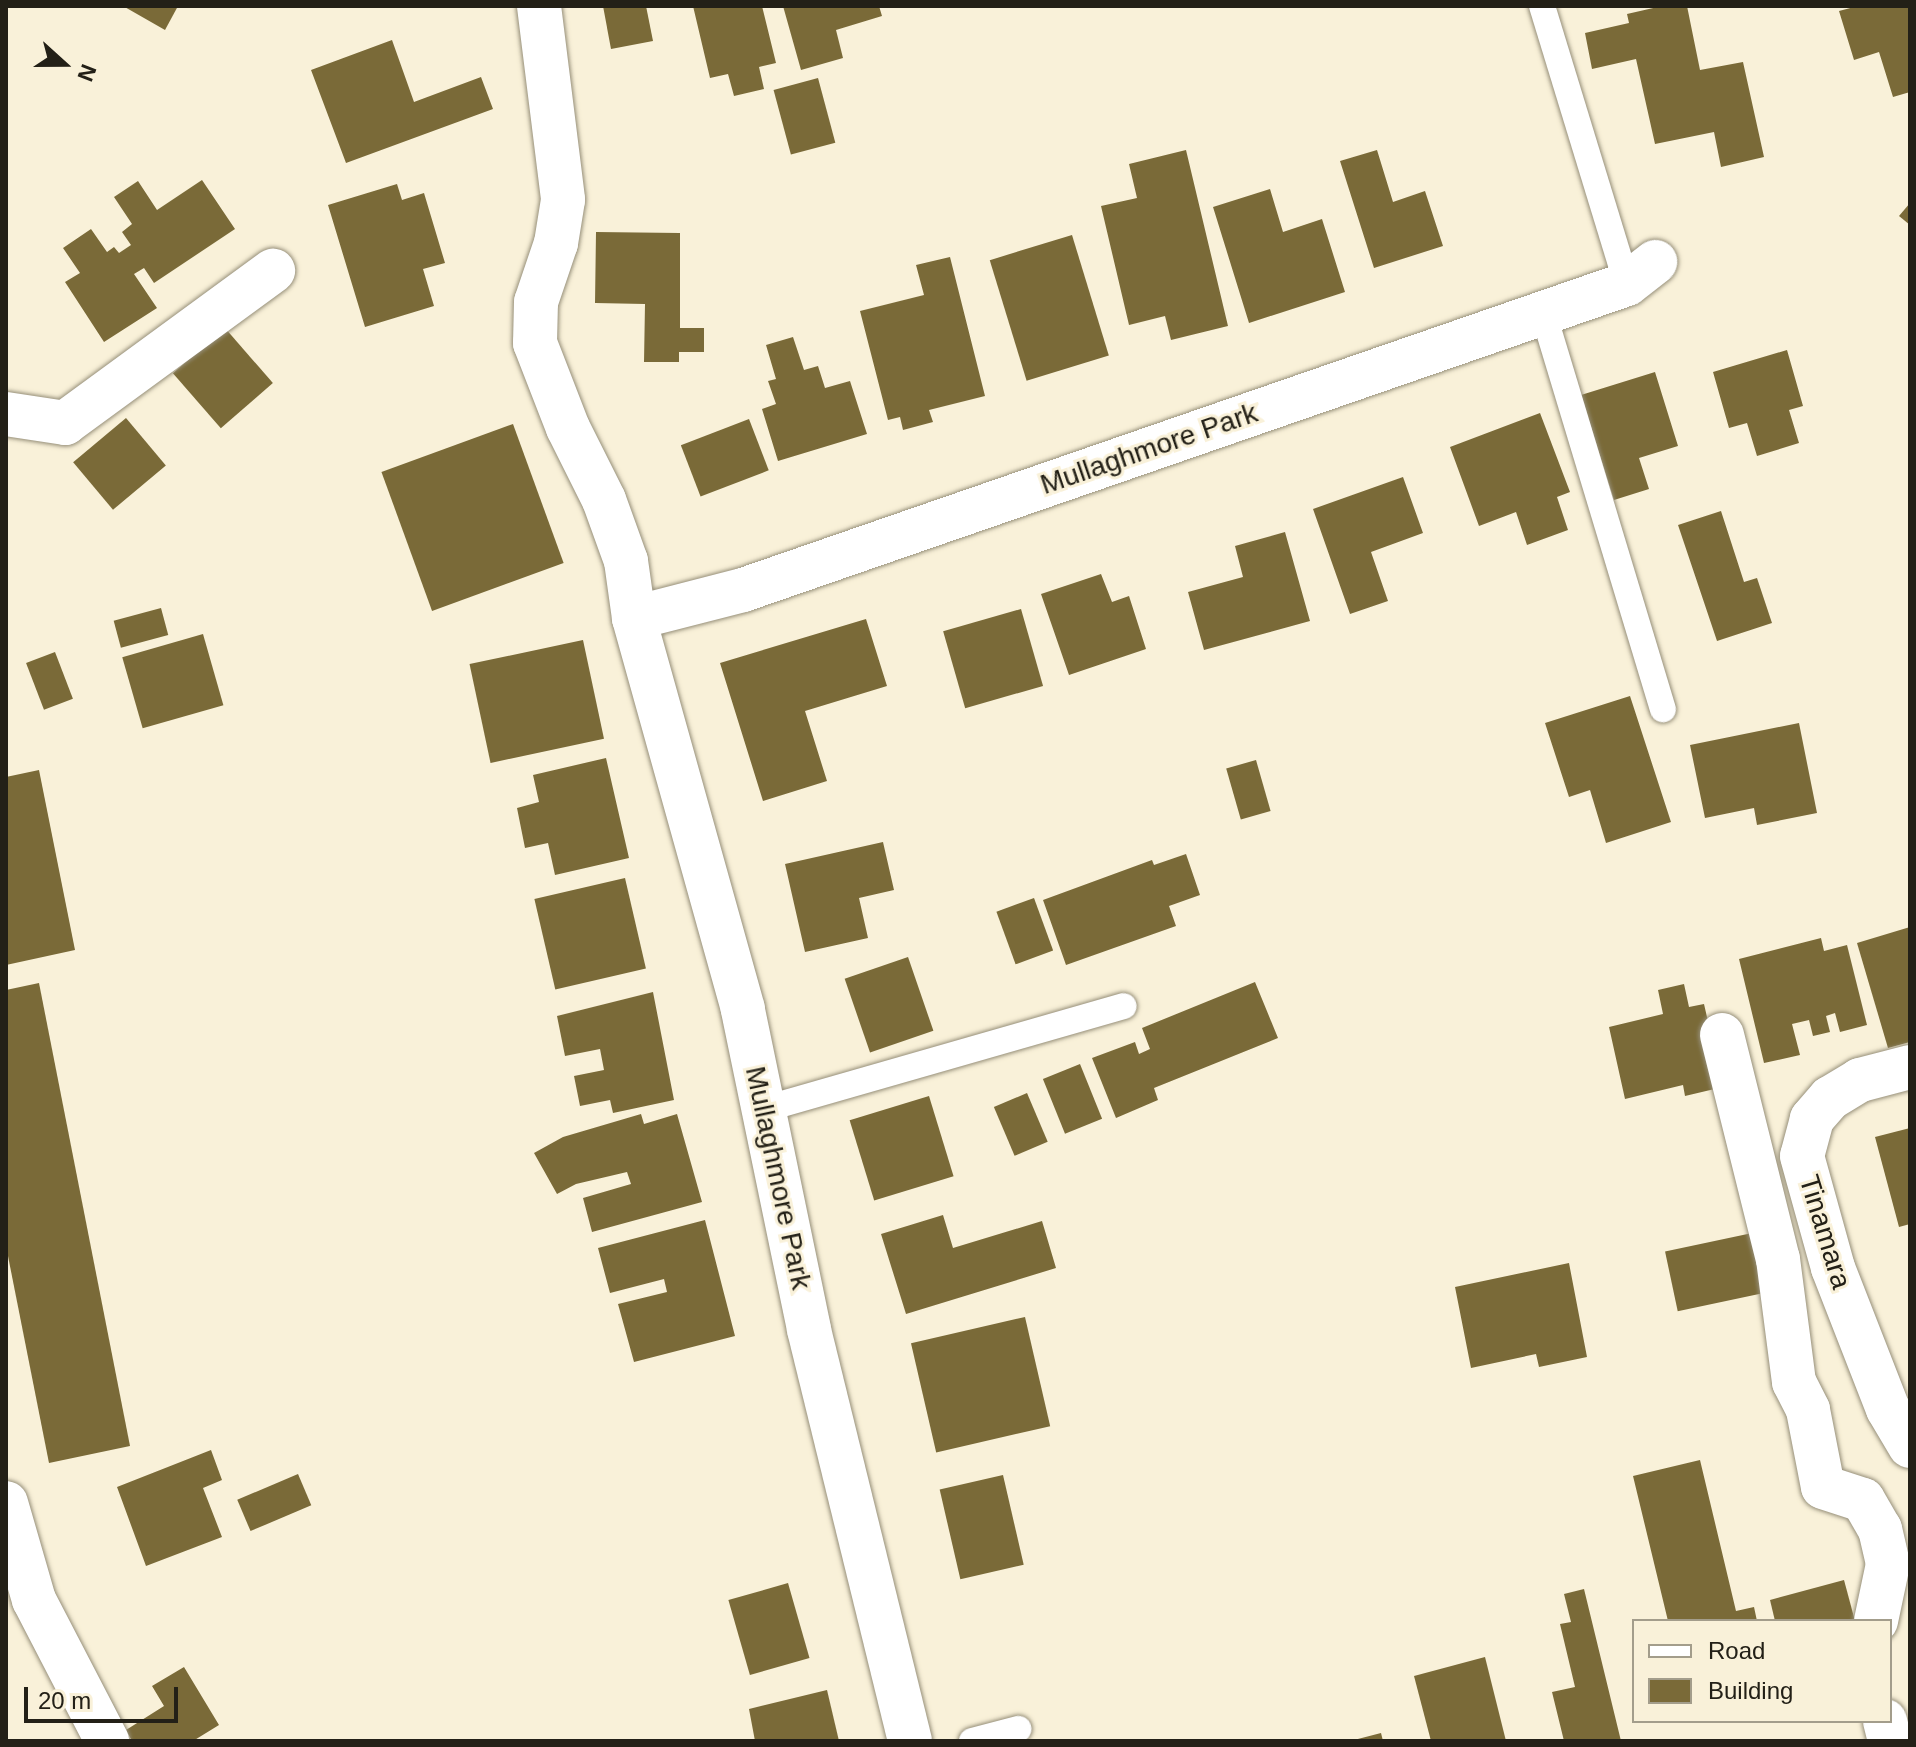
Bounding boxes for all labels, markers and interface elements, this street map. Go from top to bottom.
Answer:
north arrow [24,24,104,104]
text: N [72,61,101,85]
street label: Mullaghmore Park [1036,396,1262,502]
street label: Mullaghmore Park [738,1063,818,1293]
street label: Tinamara [1792,1171,1858,1293]
legend [1632,1619,1892,1723]
text: Road [1708,1637,1765,1664]
scale bar [28,1671,182,1721]
text: Building [1708,1677,1793,1704]
text: 20 m [38,1687,91,1714]

